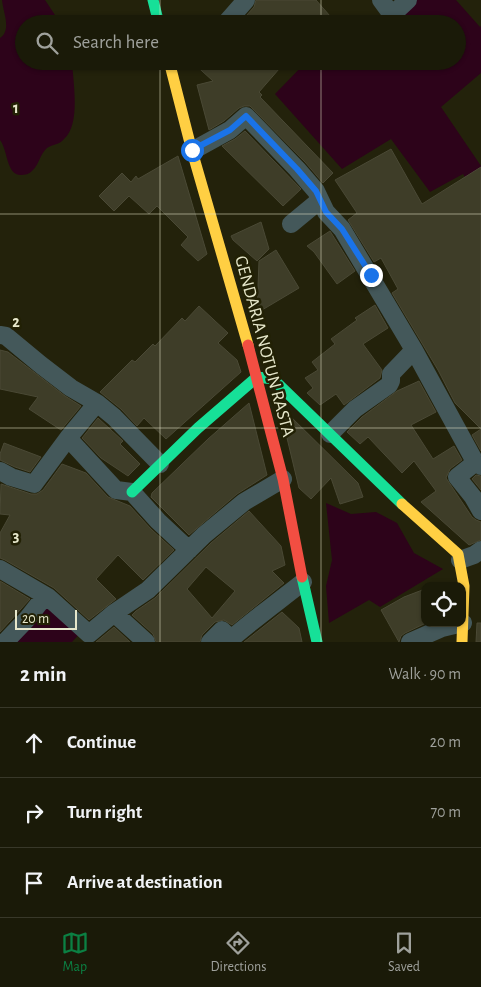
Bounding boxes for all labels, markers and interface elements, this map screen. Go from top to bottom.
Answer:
search box [15,15,466,70]
icon: search [33,29,61,57]
text: Search here [73,33,159,52]
text: 1 [13,100,19,116]
route start [181,139,204,162]
street label: GENDARIA NOTUN RASTA [231,254,297,439]
route end [360,264,383,287]
text: 2 [12,314,20,330]
text: 3 [13,528,20,544]
map controls [421,582,466,627]
button: locate [421,582,466,627]
scale bar [15,607,78,630]
text: 20 m [22,612,49,626]
text: 2 min [20,664,67,685]
text: Walk · 90 m [389,666,461,682]
icon: ahead [20,729,48,757]
text: Continue [67,733,136,752]
text: 20 m [430,734,461,750]
icon: right [20,799,48,827]
text: Turn right [67,803,142,822]
text: 70 m [430,804,461,820]
icon: arrive [20,869,48,897]
text: Arrive at destination [67,873,223,892]
tab: Map [61,929,89,976]
tab: Directions [211,929,266,976]
tab: Saved [388,929,420,976]

